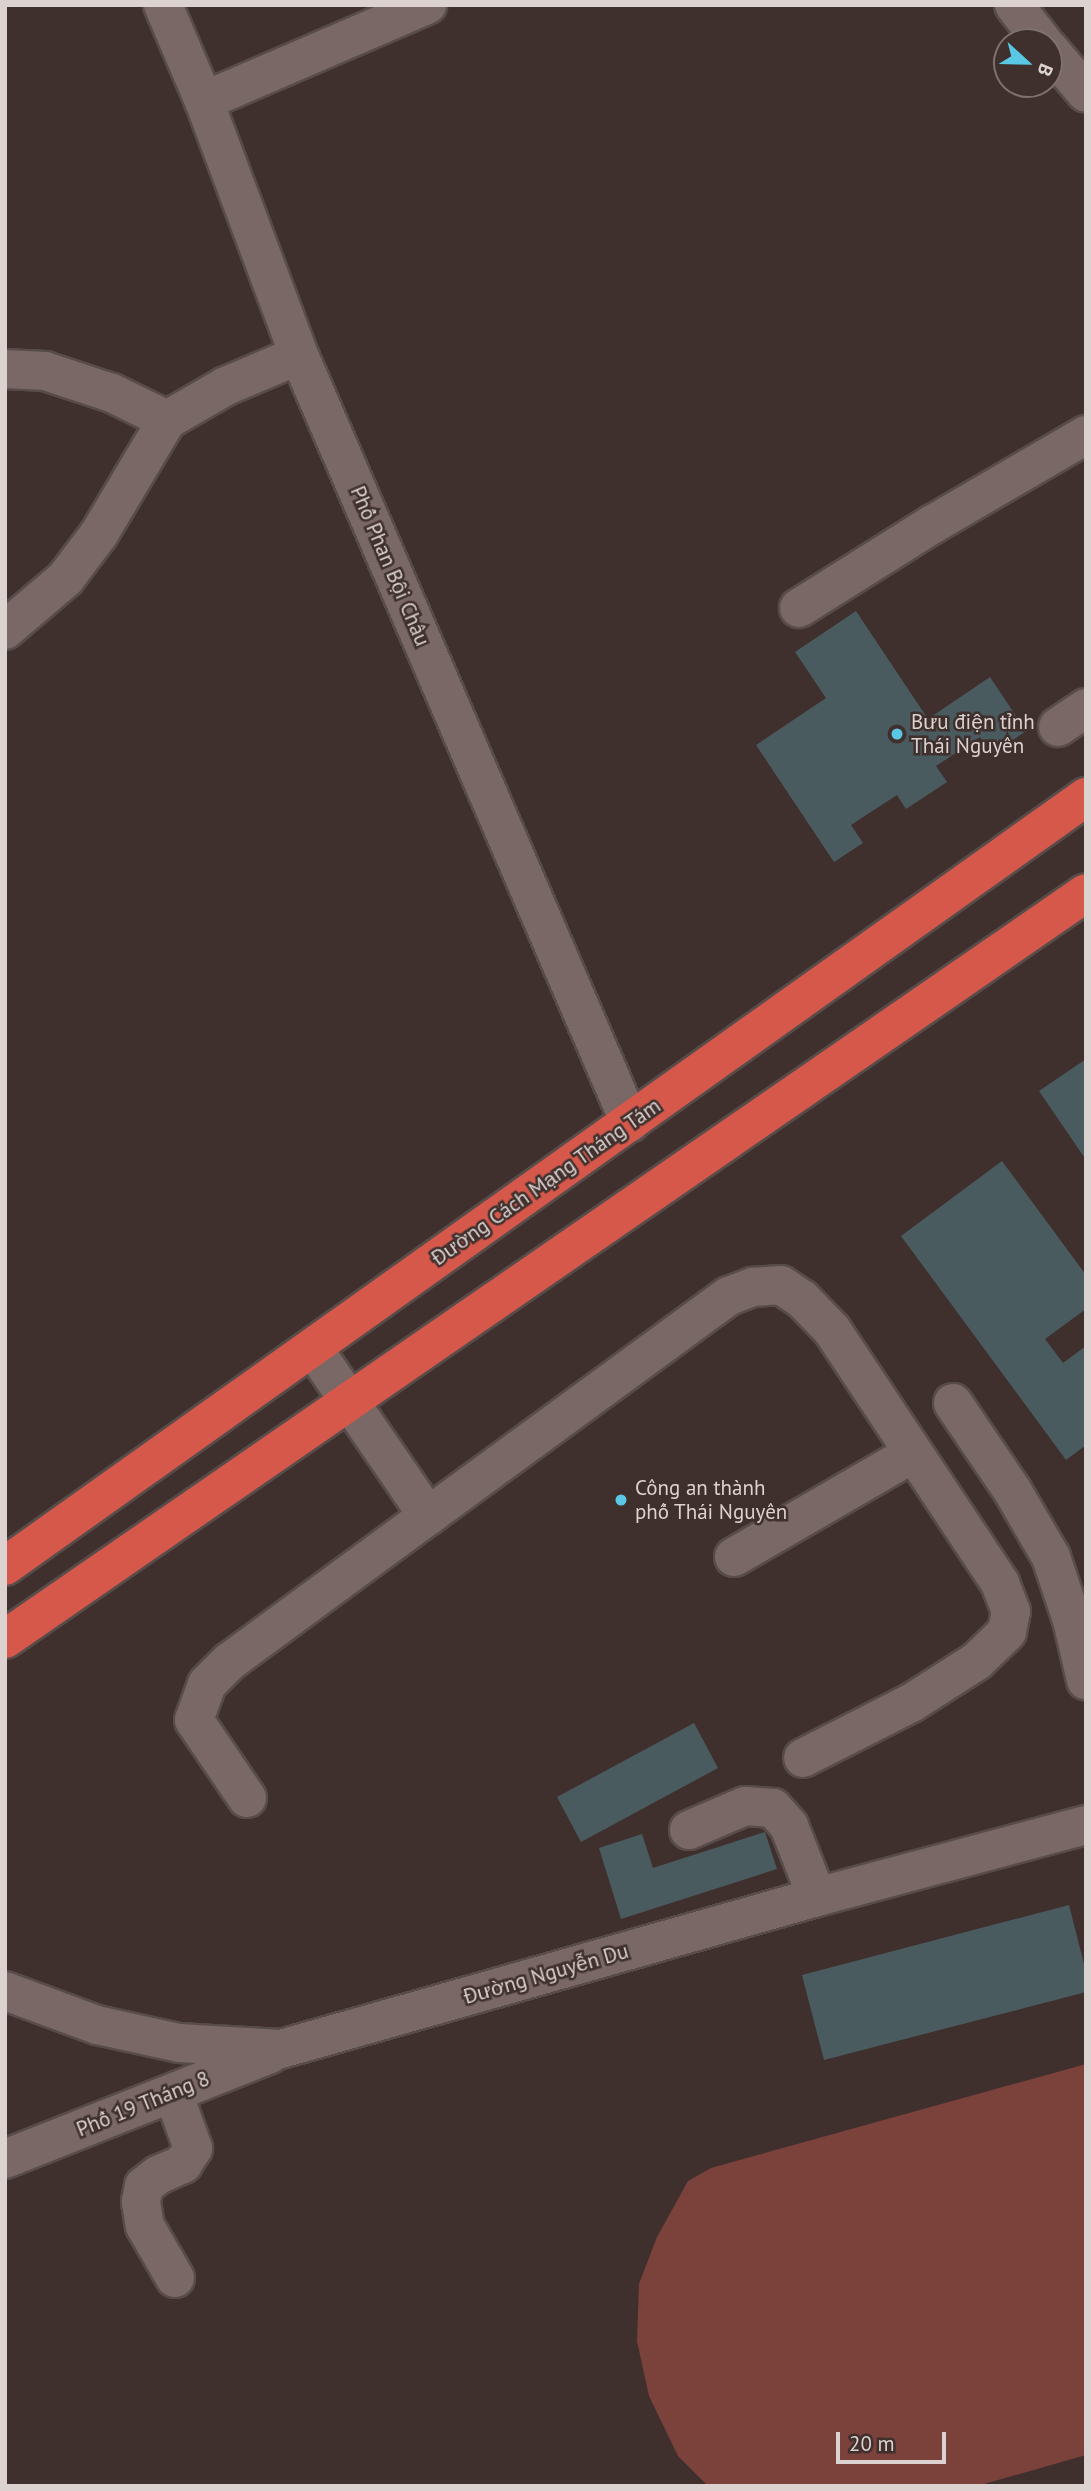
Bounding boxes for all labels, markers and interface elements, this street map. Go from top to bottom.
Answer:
north arrow [993,28,1063,98]
text: B [1032,60,1059,80]
street label: Phố Phan Bội Châu [345,482,435,650]
place label: Bưu điện tỉnh Thái Nguyên [911,709,1035,759]
marker: Bưu điện tỉnh Thái Nguyên [889,726,905,742]
street label: Đường Cách Mạng Tháng Tám [426,1093,666,1271]
place label: Công an thành phố Thái Nguyên [635,1475,788,1525]
marker: Công an thành phố Thái Nguyên [613,1492,629,1508]
street label: Đường Nguyễn Du [461,1938,631,2010]
street label: Phố 19 Tháng 8 [72,2066,214,2142]
scale bar [839,2418,949,2462]
text: 20 m [849,2430,895,2457]

